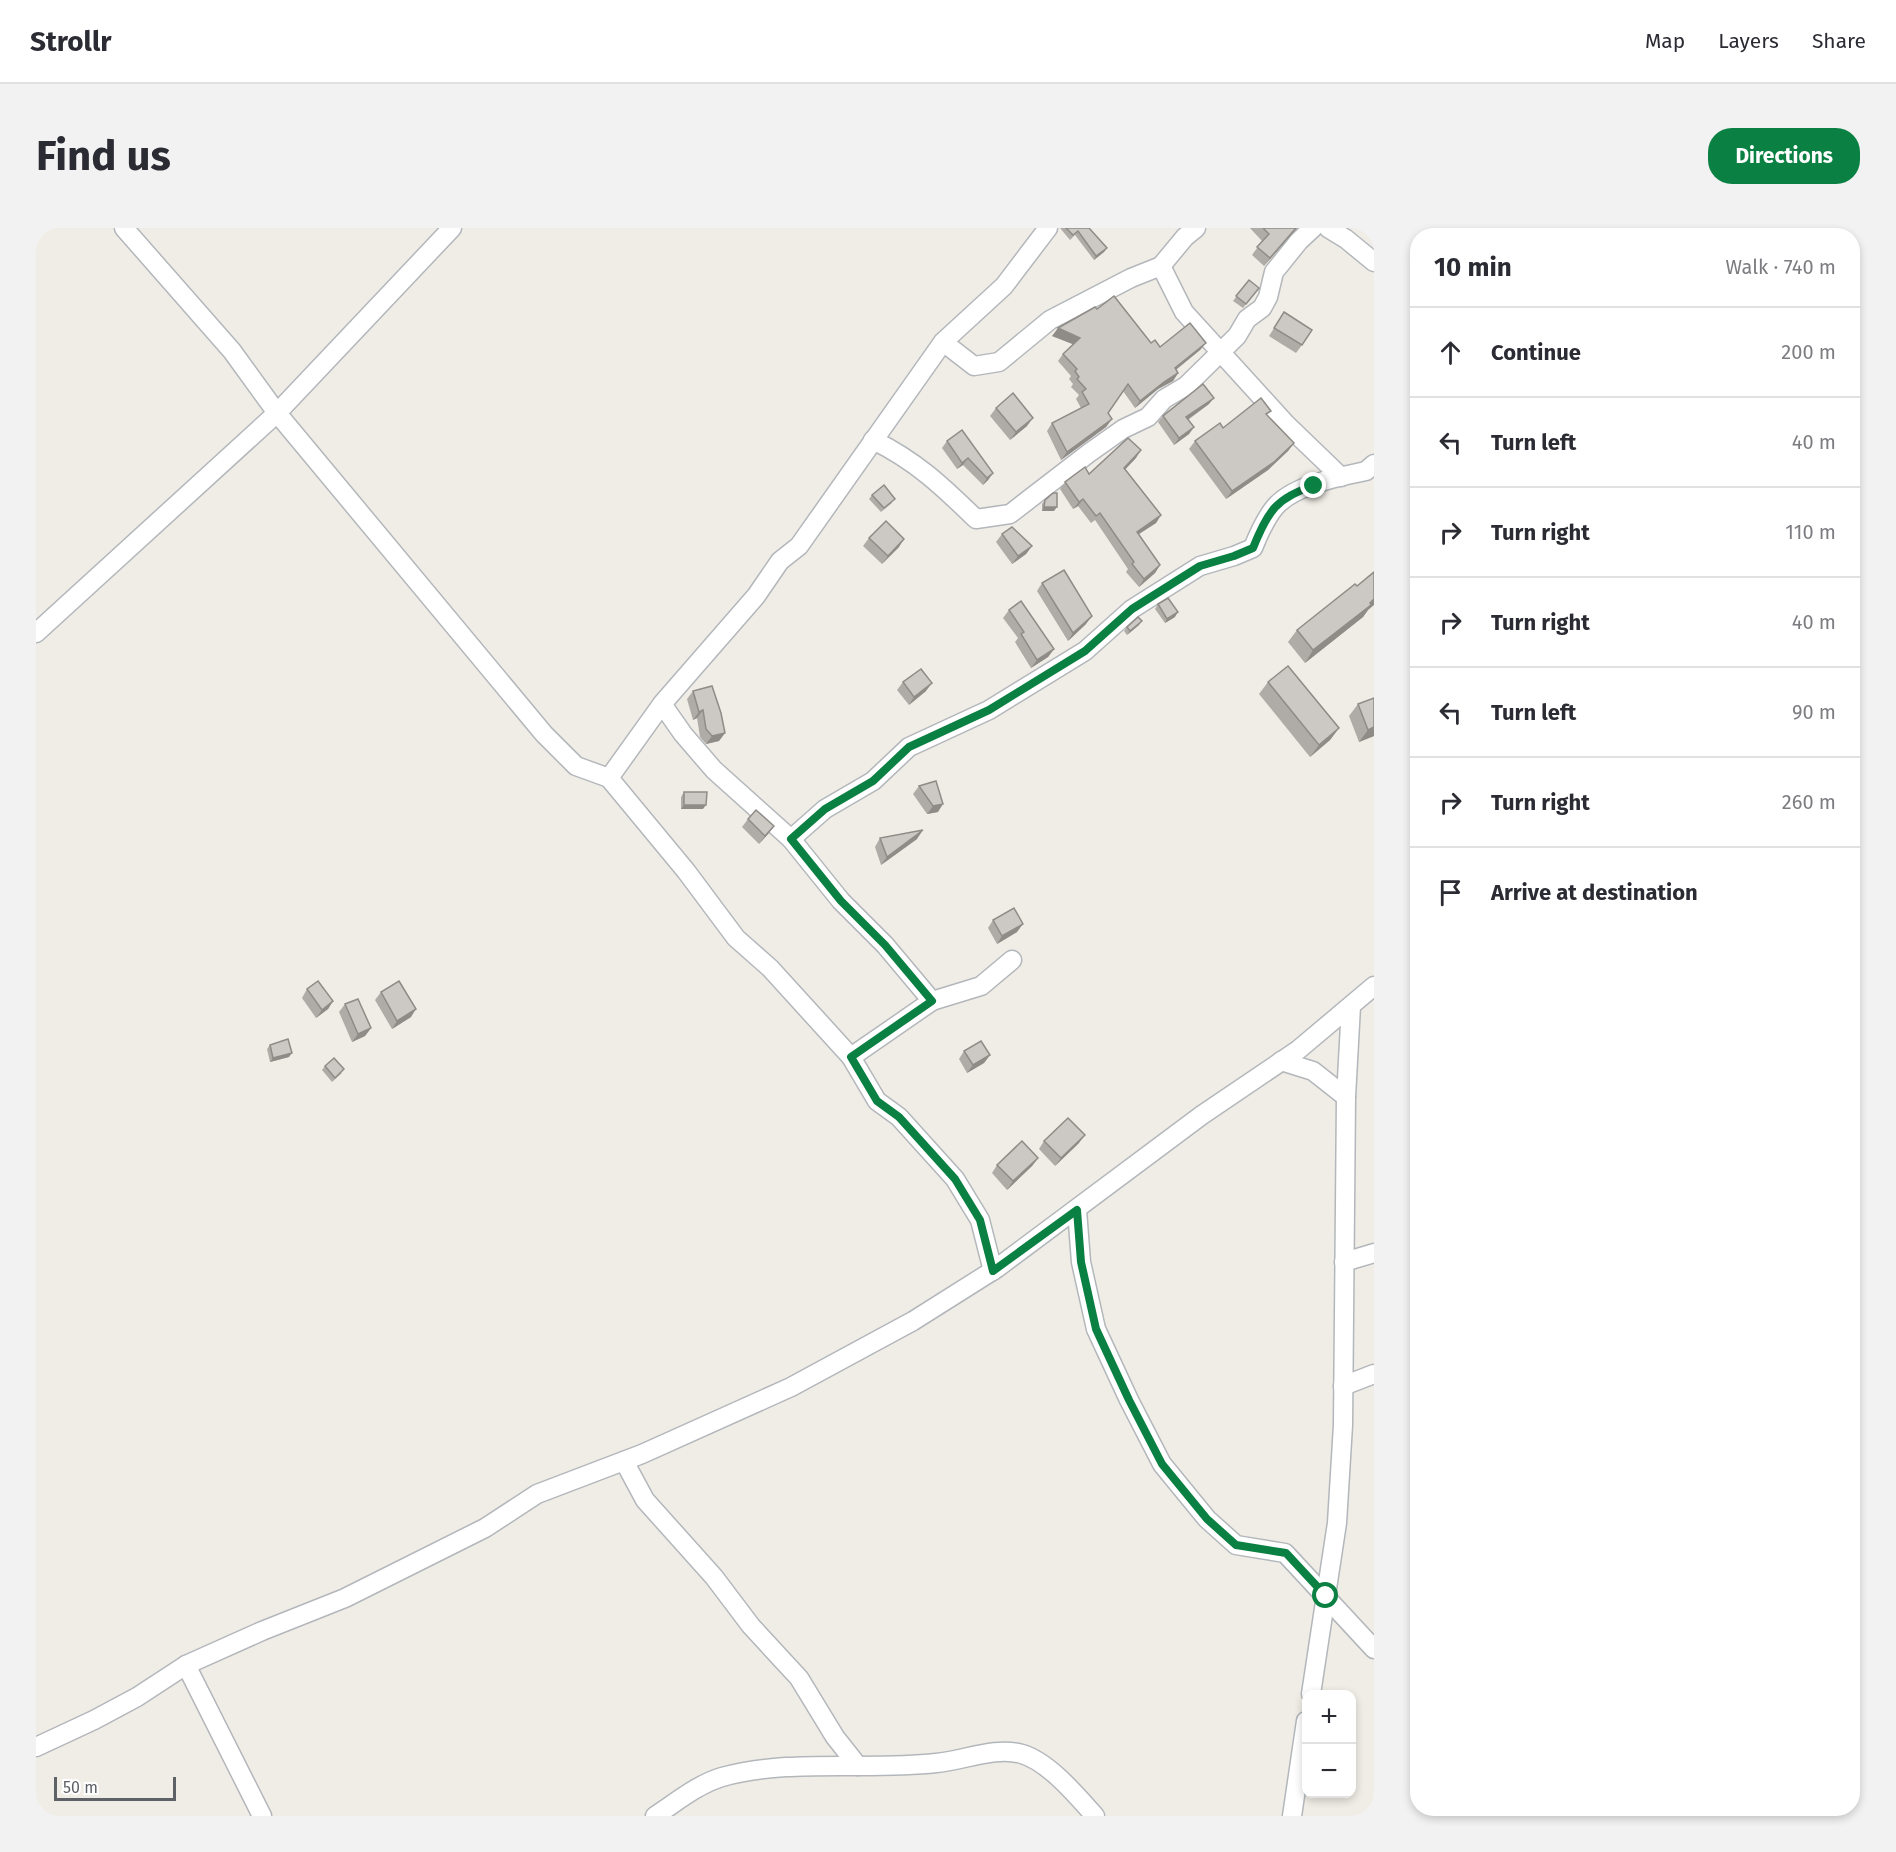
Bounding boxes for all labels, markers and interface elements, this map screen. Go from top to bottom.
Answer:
text: Strollr [30,25,111,58]
text: Map [1645,28,1685,54]
text: Layers [1718,28,1779,54]
text: Share [1812,28,1866,54]
button: Directions [1708,128,1860,184]
text: Find us [36,131,171,181]
text: 10 min [1434,252,1512,283]
text: Walk · 740 m [1726,255,1836,279]
icon: ahead [1434,336,1467,369]
text: Continue [1491,339,1581,366]
text: 200 m [1781,340,1836,364]
icon: left [1434,426,1467,459]
text: Turn left [1491,429,1576,456]
text: 40 m [1792,430,1836,454]
route end [1300,472,1326,498]
icon: right [1434,516,1467,549]
text: Turn right [1491,519,1590,546]
text: 110 m [1785,520,1836,544]
icon: right [1434,606,1467,639]
text: Turn right [1491,609,1590,636]
text: 40 m [1792,610,1836,634]
icon: left [1434,696,1467,729]
text: Turn left [1491,699,1576,726]
text: 90 m [1792,700,1836,724]
icon: right [1434,786,1467,819]
text: Turn right [1491,789,1590,816]
text: 260 m [1782,790,1836,814]
icon: arrive [1434,876,1467,909]
text: Arrive at destination [1491,879,1698,906]
route start [1312,1582,1338,1608]
map controls [1302,1690,1356,1798]
button: + [1302,1690,1356,1744]
button: − [1302,1744,1356,1798]
scale bar [54,1774,176,1802]
text: 50 m [63,1778,98,1797]

